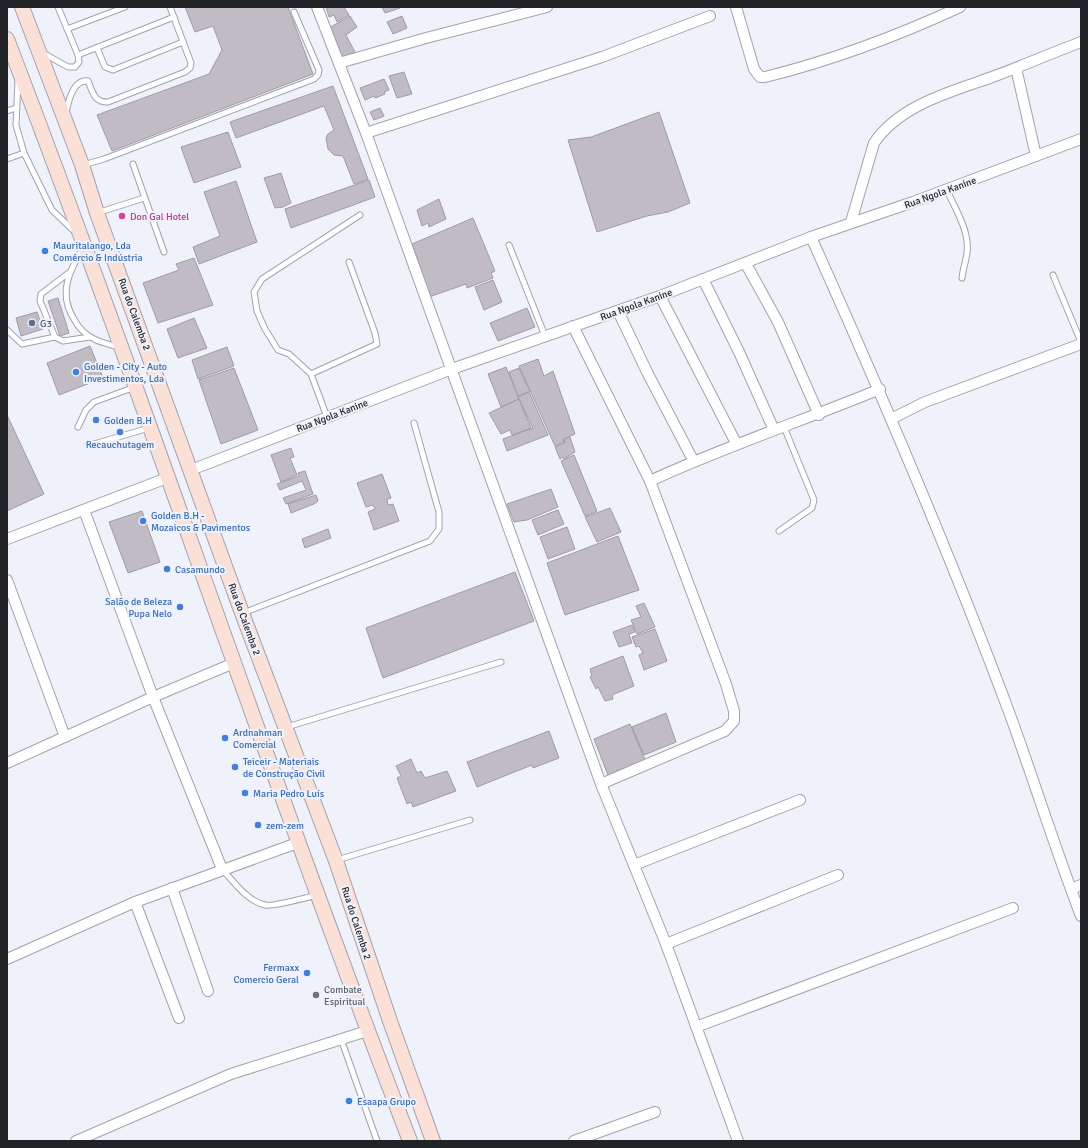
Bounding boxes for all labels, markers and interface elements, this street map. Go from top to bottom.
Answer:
street label: Rua Ngola Kanine [903,174,978,212]
marker: Don Gal Hotel [117,211,127,221]
place label: Don Gal Hotel [130,211,189,223]
place label: Mauritalango, Lda Comércio & Indústria [53,240,143,264]
marker: Mauritalango, Lda Comércio & Indústria [40,246,50,256]
street label: Rua do Calemba 2 [115,277,153,352]
street label: Rua Ngola Kanine [599,286,674,324]
marker: G3 [27,318,37,328]
place label: G3 [40,318,52,330]
place label: Golden - City - Auto Investimentos, Lda [84,361,167,385]
marker: Golden - City - Auto Investimentos, Lda [71,367,81,377]
street label: Rua Ngola Kanine [295,397,370,435]
marker: Golden B.H [91,415,101,425]
place label: Golden B.H [104,415,152,427]
marker: Recauchutagem [115,427,125,437]
place label: Recauchutagem [86,439,154,451]
place label: Golden B.H - Mozaicos & Pavimentos [151,510,251,534]
marker: Golden B.H - Mozaicos & Pavimentos [138,516,148,526]
marker: Casamundo [162,564,172,574]
place label: Casamundo [175,564,225,576]
street label: Rua do Calemba 2 [225,582,263,657]
place label: Salão de Beleza Pupa Nelo [105,596,172,620]
marker: Salão de Beleza Pupa Nelo [175,602,185,612]
place label: Ardnahman Comercial [233,727,282,751]
marker: Ardnahman Comercial [220,733,230,743]
place label: Teiceir - Materiais de Construção Civil [243,756,325,780]
marker: Teiceir - Materiais de Construção Civil [230,762,240,772]
marker: Maria Pedro Luís [240,788,250,798]
place label: Maria Pedro Luís [253,788,325,800]
marker: zem-zem [253,820,263,830]
place label: zem-zem [266,820,304,832]
street label: Rua do Calemba 2 [339,885,374,961]
place label: Fermaxx Comercio Geral [233,962,299,986]
marker: Fermaxx Comercio Geral [302,968,312,978]
place label: Combate Espiritual [324,984,366,1008]
marker: Combate Espiritual [311,990,321,1000]
marker: Esaapa Grupo [344,1096,354,1106]
place label: Esaapa Grupo [357,1096,416,1108]

